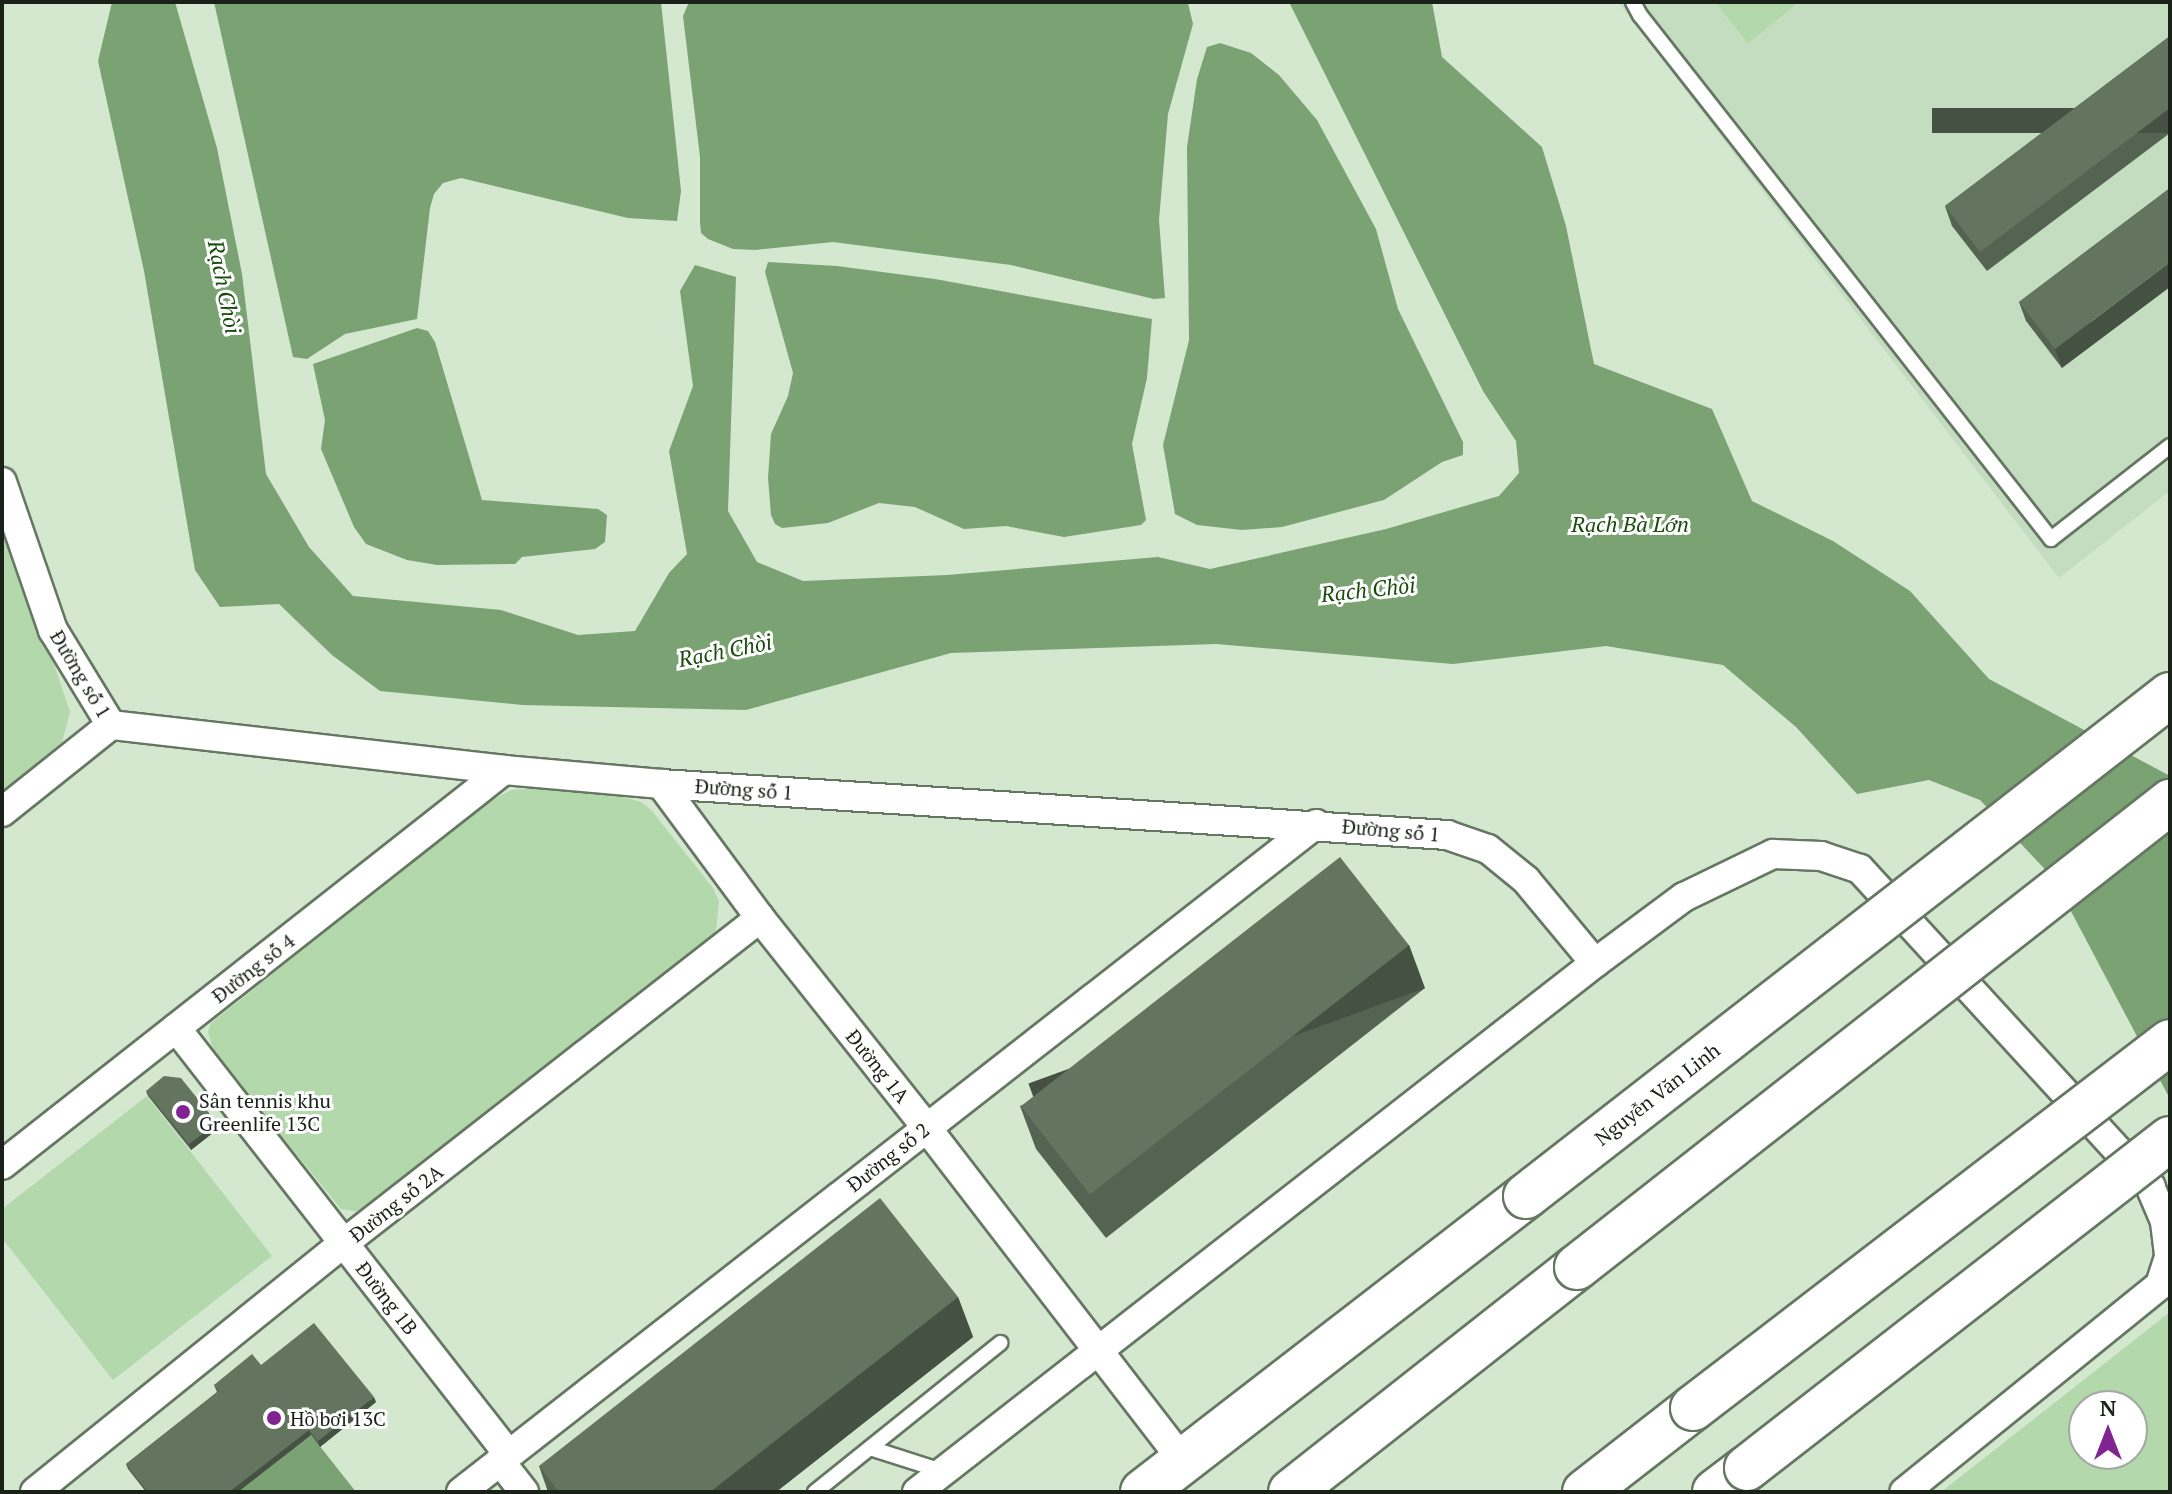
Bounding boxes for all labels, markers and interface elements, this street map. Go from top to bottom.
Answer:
water label: Rạch Chòi [203,238,247,336]
water label: Rạch Bà Lớn [1571,511,1689,537]
water label: Rạch Chòi [1320,571,1416,607]
street label: Đường số 1 [45,626,117,722]
water label: Rạch Chòi [676,628,774,672]
street label: Đường số 1 [694,774,794,804]
street label: Đường số 1 [1341,814,1441,846]
street label: Đường số 4 [207,928,299,1008]
street label: Đường 1A [841,1025,915,1107]
street label: Nguyễn Văn Linh [1589,1038,1725,1150]
place label: Sân tennis khu Greenlife 13C [199,1088,331,1135]
marker: Sân tennis khu Greenlife 13C [174,1103,192,1121]
street label: Đường số 2 [842,1117,934,1197]
street label: Đường số 2A [345,1159,447,1247]
street label: Đường 1B [351,1257,423,1339]
north arrow [2068,1390,2148,1470]
text: N [2100,1393,2116,1422]
place label: Hồ bơi 13C [290,1406,386,1430]
marker: Hồ bơi 13C [265,1409,283,1427]

